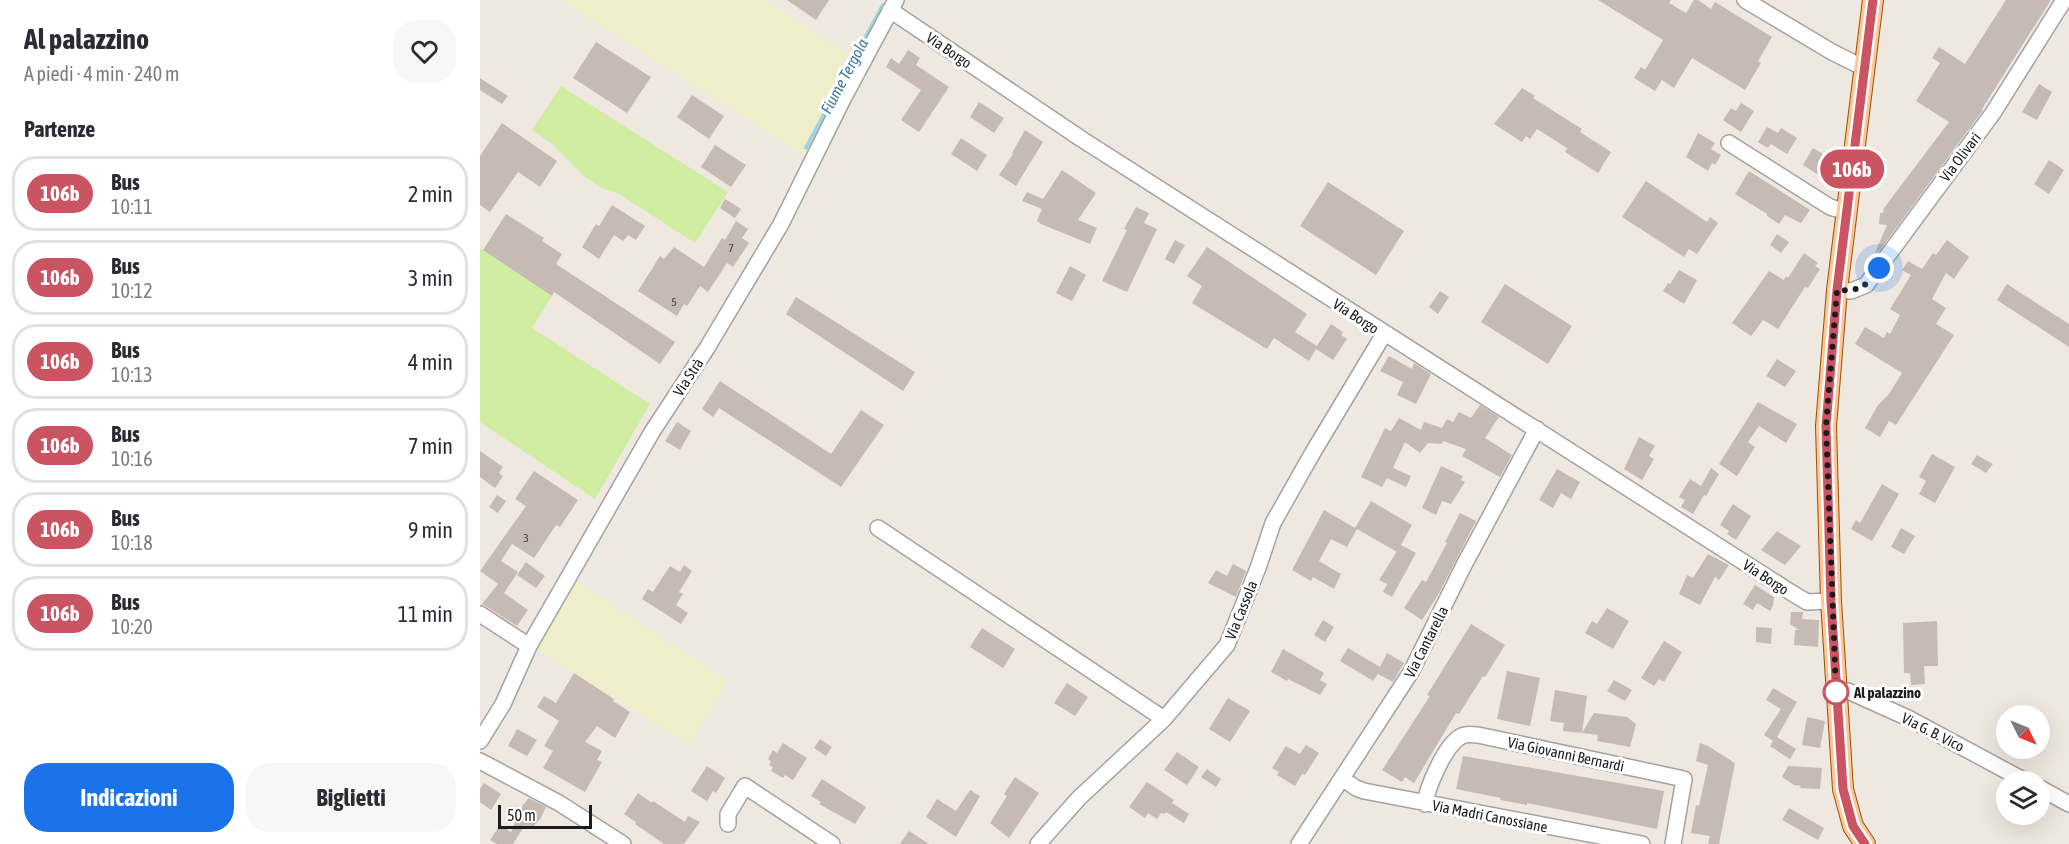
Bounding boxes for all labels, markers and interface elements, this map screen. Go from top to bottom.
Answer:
button: heart [393,20,456,83]
text: Al palazzino [24,23,149,55]
street label: Via Borgo [923,29,975,71]
water label: Fiume Tergola [817,35,872,117]
text: A piedi · 4 min · 240 m [24,62,179,85]
text: Partenze [24,116,95,142]
street label: Via Olivari [1936,129,1984,185]
line badge: 106b [1810,150,1894,188]
text: 106b [1832,157,1872,181]
text: Bus [111,169,140,195]
text: 106b [40,181,80,205]
text: 2 min [408,181,453,207]
text: 10:11 [111,195,153,218]
house number: 7 [728,241,734,255]
text: Bus [111,253,140,279]
your location [1864,253,1894,283]
text: 106b [40,265,80,289]
text: 3 min [408,265,453,291]
text: 10:12 [111,279,153,302]
house number: 5 [671,295,677,309]
street label: Via Borgo [1330,295,1382,337]
text: Bus [111,337,140,363]
text: 106b [40,349,80,373]
text: 4 min [408,349,453,375]
street label: Via Strà [670,355,706,399]
text: 10:13 [111,363,153,386]
text: Bus [111,421,140,447]
text: 106b [40,433,80,457]
text: 7 min [408,433,453,459]
text: 10:16 [111,447,153,470]
text: Bus [111,505,140,531]
text: 106b [40,517,80,541]
text: 9 min [408,517,453,543]
text: 10:18 [111,531,153,554]
house number: 3 [523,531,529,545]
street label: Via Borgo [1740,556,1792,598]
street label: Via Cassola [1221,578,1261,642]
text: Bus [111,589,140,615]
text: 106b [40,601,80,625]
text: 11 min [398,601,453,627]
street label: Via Cantarella [1401,603,1451,681]
text: 10:20 [111,615,153,638]
marker: Al palazzino [1823,679,1849,705]
place label: Al palazzino [1853,684,1921,701]
north arrow [1996,705,2050,759]
map controls [1996,705,2050,825]
street label: Via G. B. Vico [1899,709,1967,755]
street label: Via Giovanni Bernardi [1506,733,1626,775]
button: Indicazioni [24,763,234,832]
button: Biglietti [246,763,456,832]
button: layers [1996,771,2050,825]
street label: Via Madri Canossiane [1431,796,1549,836]
scale bar [498,802,592,830]
text: 50 m [507,806,536,824]

